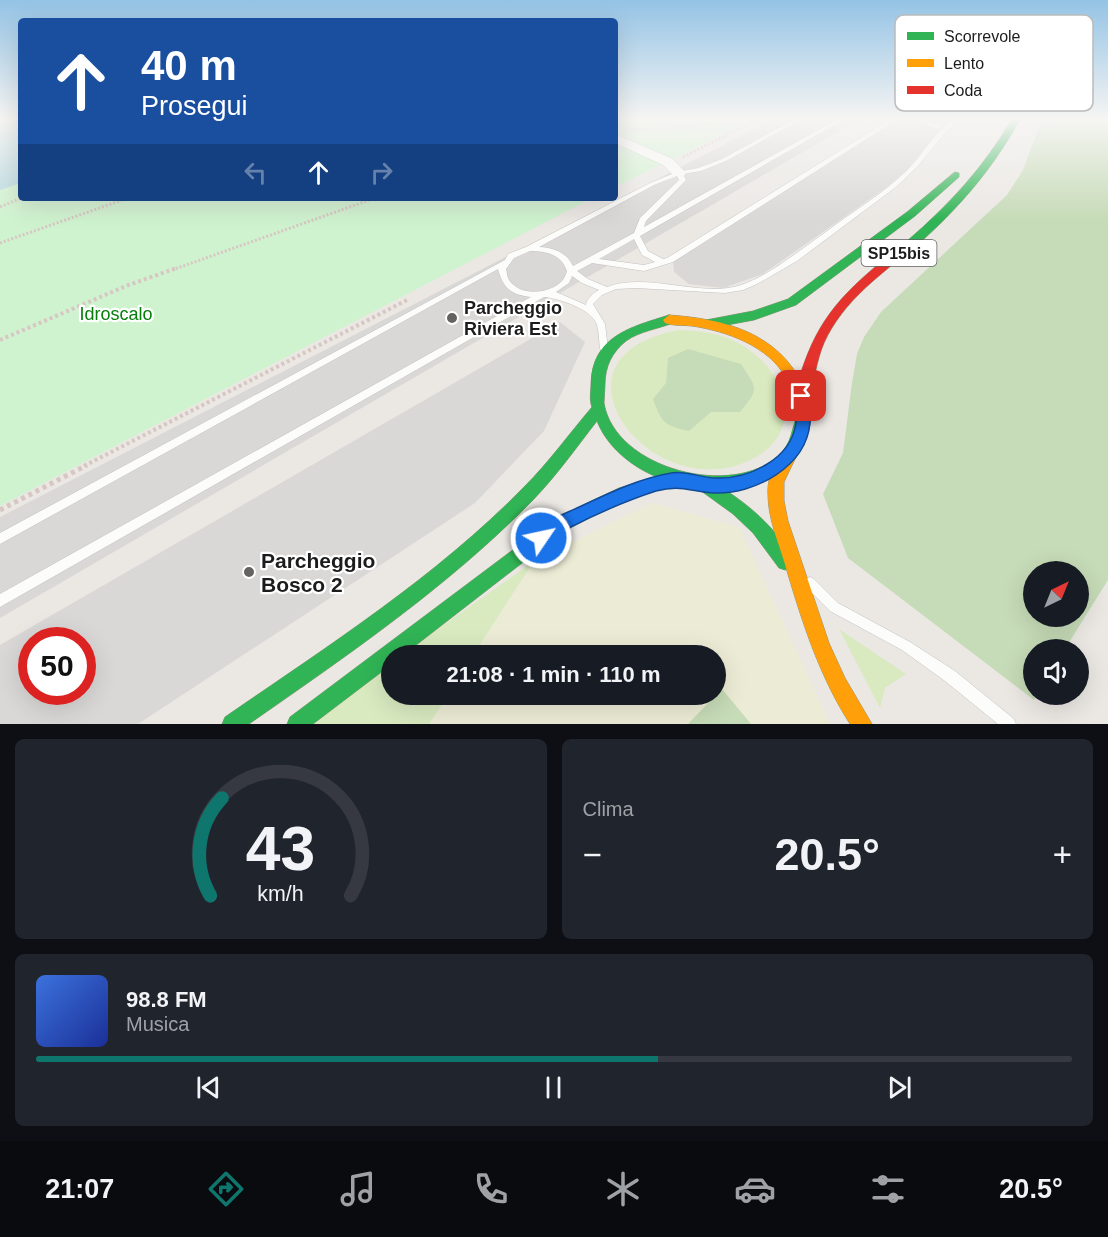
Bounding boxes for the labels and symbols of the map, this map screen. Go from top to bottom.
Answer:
legend [895,15,1093,111]
text: Scorrevole [944,28,1021,45]
text: Lento [944,55,984,72]
text: Coda [944,82,982,99]
road number: SP15bis [862,240,936,266]
place label: Parcheggio Riviera Est [464,298,562,339]
park label: Idroscalo [79,304,153,324]
marker: Parcheggio Riviera Est [445,311,459,325]
pin [775,370,826,421]
position arrow [509,506,573,570]
place label: Parcheggio Bosco 2 [261,549,375,596]
north arrow [1023,561,1089,627]
marker: Parcheggio Bosco 2 [242,565,256,579]
speed limit sign: 50 [18,627,96,705]

